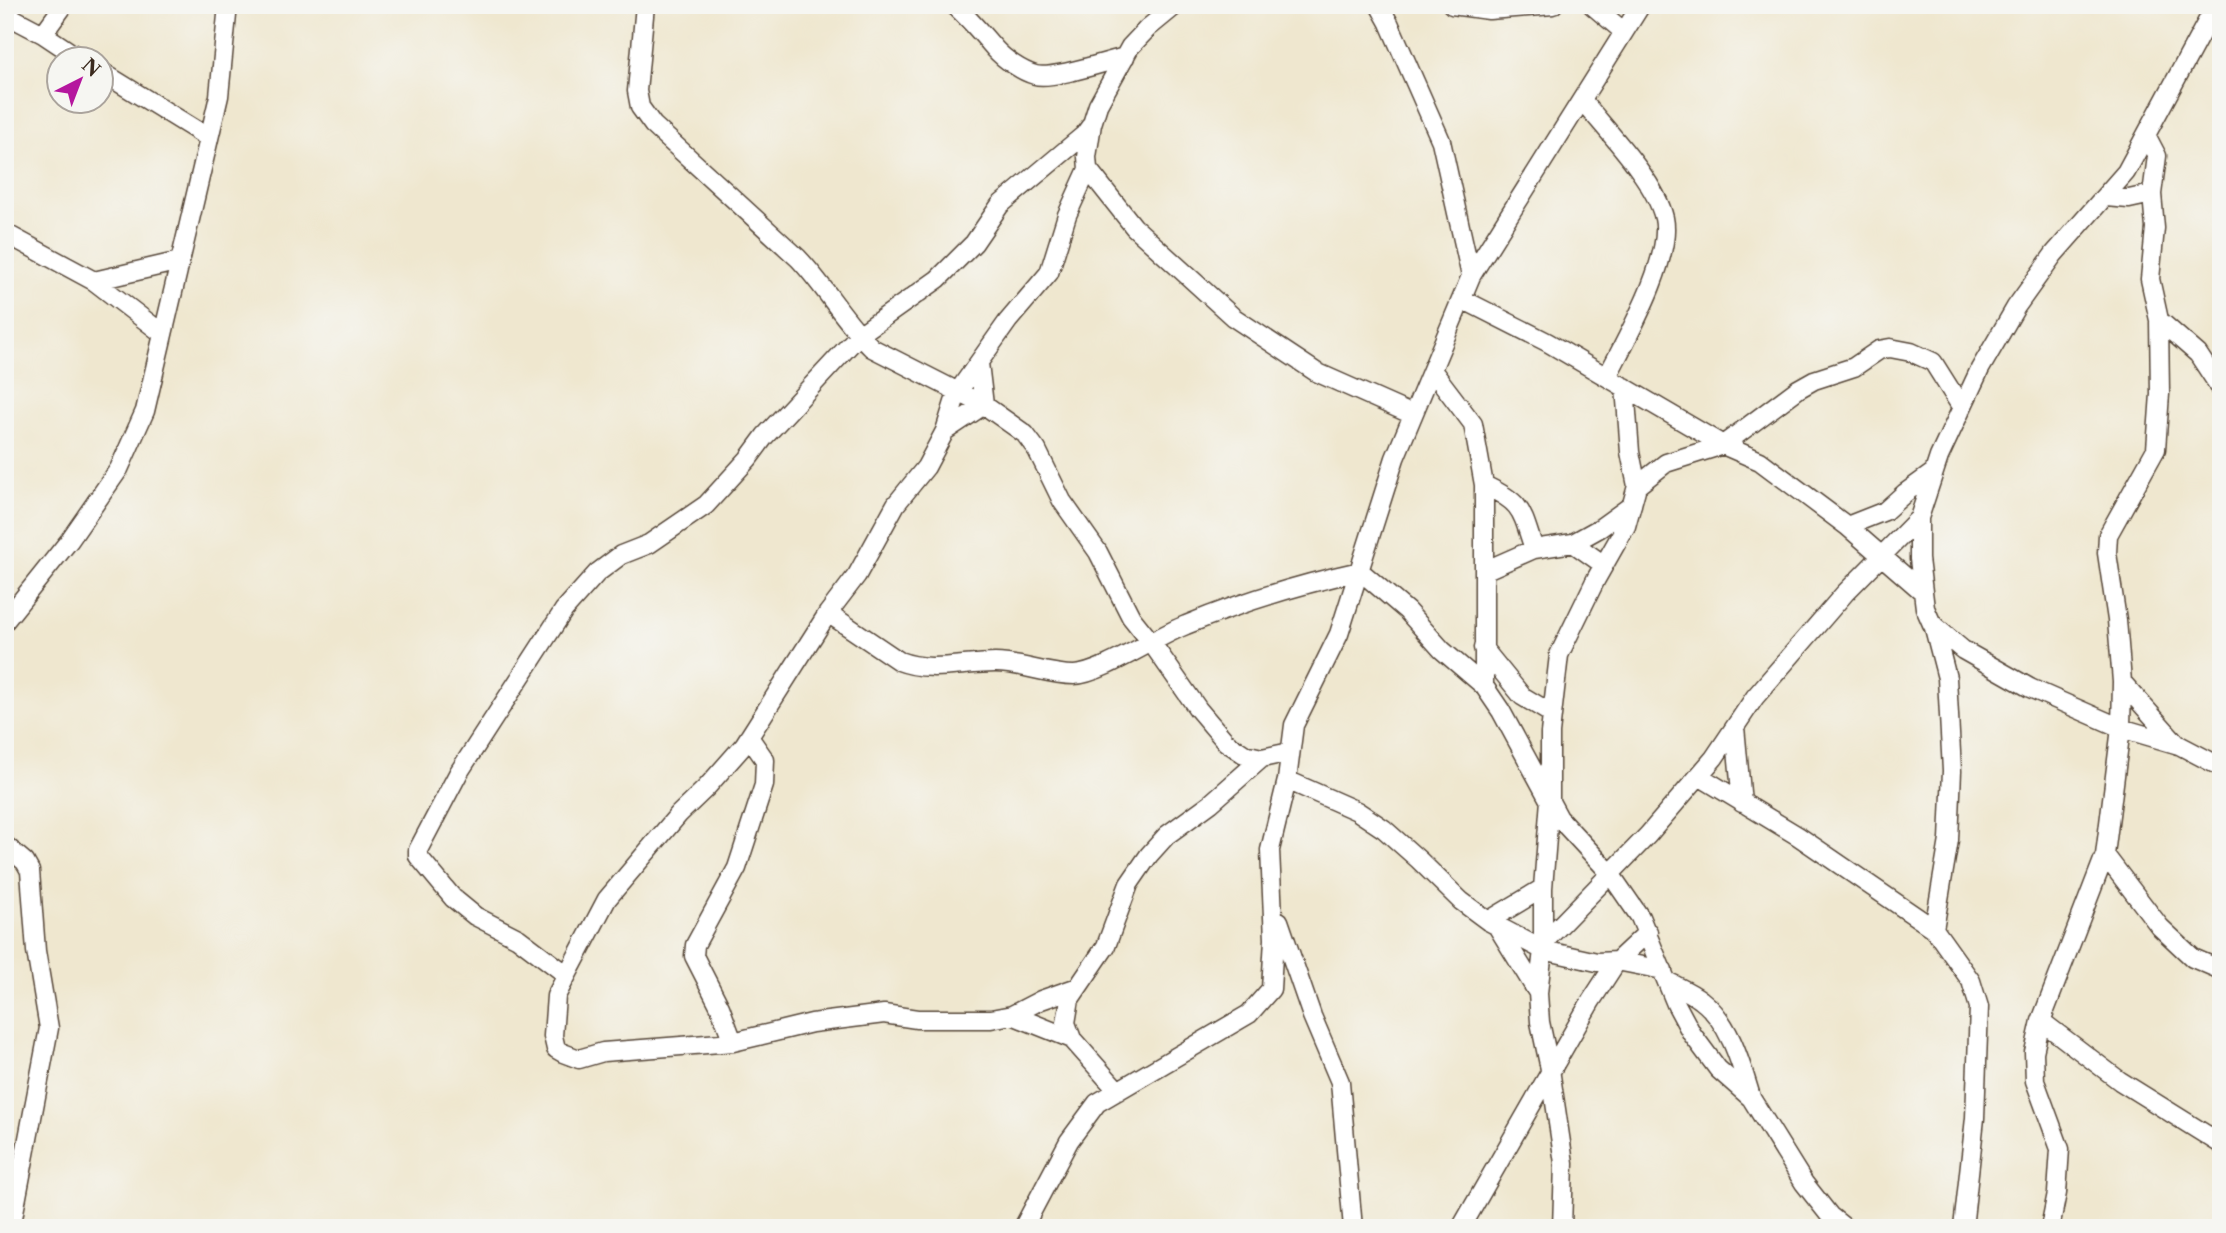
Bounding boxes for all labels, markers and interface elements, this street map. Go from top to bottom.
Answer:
north arrow [46,46,116,116]
text: N [77,54,105,82]

